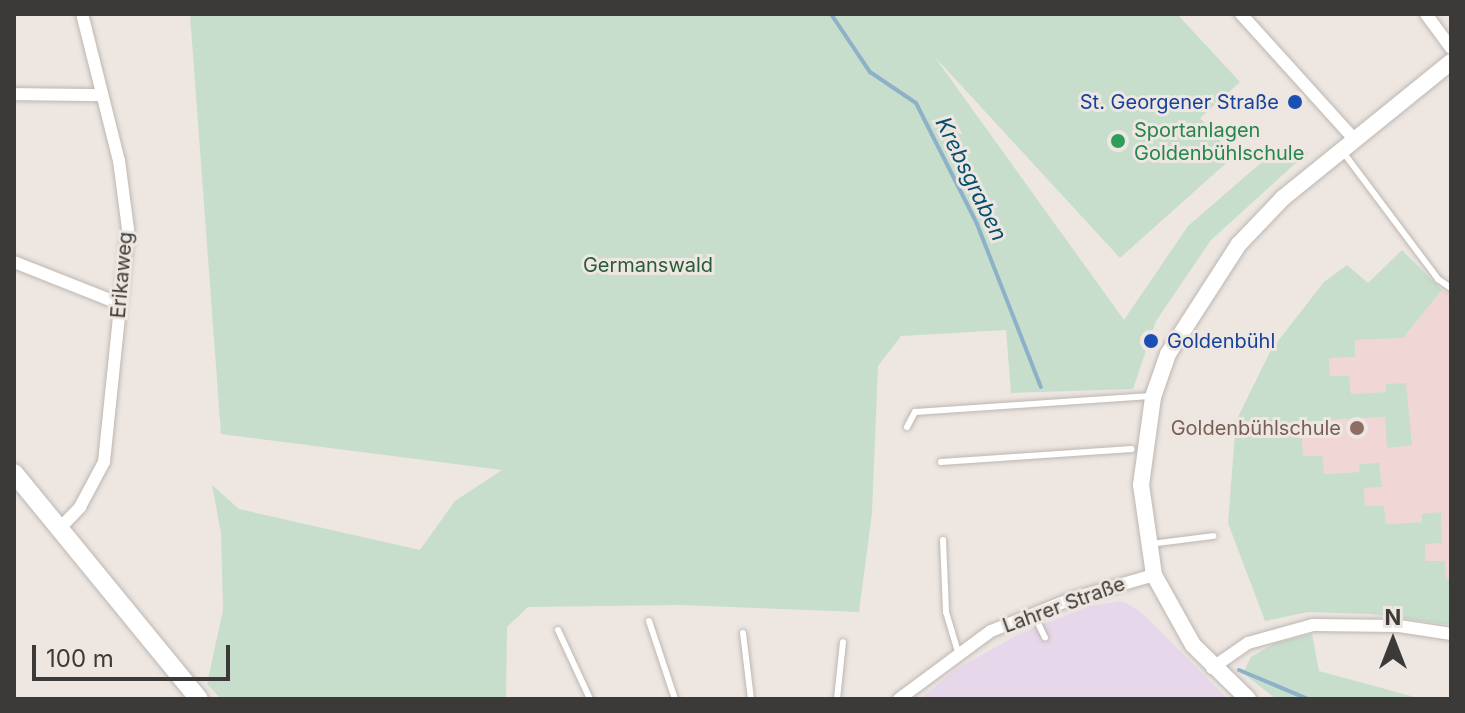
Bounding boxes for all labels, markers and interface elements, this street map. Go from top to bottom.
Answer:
place label: St. Georgener Straße [1080,90,1279,114]
marker: St. Georgener Straße [1286,93,1304,111]
water label: Krebsgraben [930,113,1012,245]
place label: Sportanlagen Goldenbühlschule [1134,118,1304,165]
marker: Sportanlagen Goldenbühlschule [1109,132,1127,150]
street label: Erikaweg [106,231,138,319]
park label: Germanswald [583,253,713,277]
place label: Goldenbühl [1167,329,1275,353]
marker: Goldenbühl [1142,332,1160,350]
place label: Goldenbühlschule [1171,416,1341,440]
marker: Goldenbühlschule [1348,419,1366,437]
street label: Lahrer Straße [1000,572,1128,638]
north arrow [1353,601,1433,681]
text: N [1385,604,1401,630]
scale bar [36,629,234,679]
text: 100 m [46,644,114,673]

